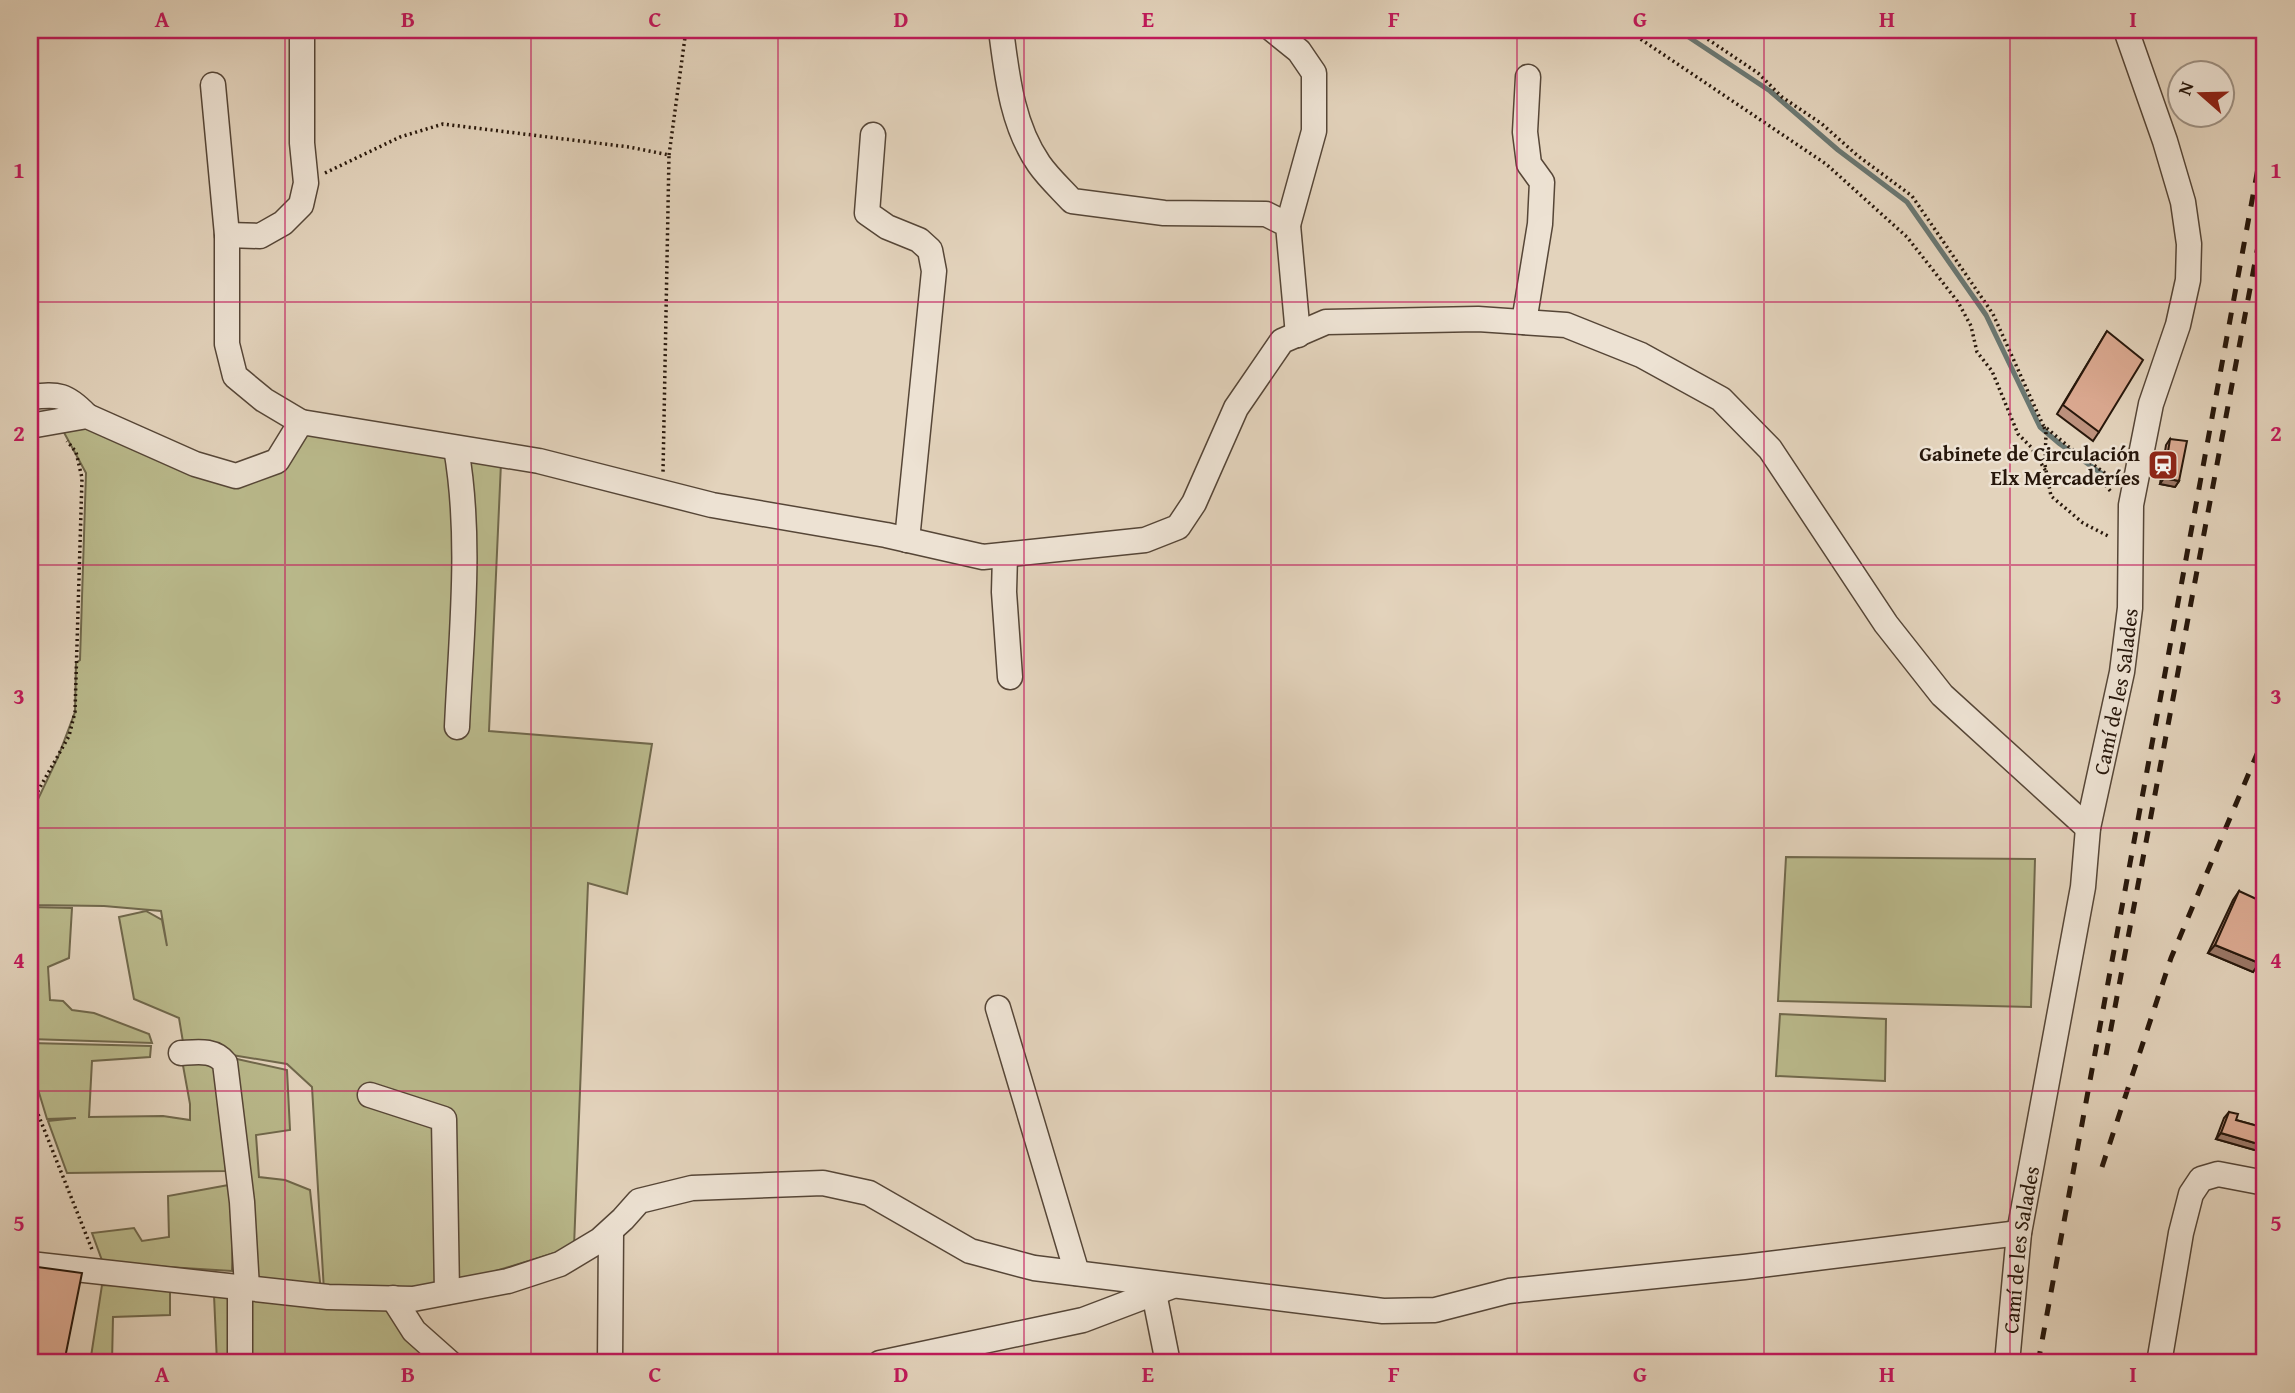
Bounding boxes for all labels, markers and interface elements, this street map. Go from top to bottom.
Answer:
text: A [155,2,170,35]
text: B [401,2,415,35]
text: C [648,2,662,35]
text: D [894,2,909,35]
text: E [1142,2,1154,35]
text: F [1388,2,1400,35]
text: G [1633,2,1647,35]
text: H [1879,2,1895,35]
text: I [2129,2,2137,35]
north arrow [2166,60,2236,130]
text: N [2170,77,2200,99]
text: 1 [13,153,25,186]
text: 1 [2270,153,2282,186]
text: 2 [13,416,25,449]
text: 2 [2270,416,2282,449]
place label: Gabinete de Circulación Elx Mercaderíes [1919,438,2141,493]
station icon: Gabinete de Circulación Elx Mercaderíes [2146,448,2180,482]
street label: Camí de les Salades [2085,606,2145,778]
text: 3 [13,679,25,712]
text: 3 [2270,679,2282,712]
text: 4 [13,943,25,976]
text: 4 [2270,943,2282,976]
street label: Camí de les Salades [1994,1163,2047,1335]
text: 5 [13,1206,25,1239]
text: 5 [2270,1206,2282,1239]
text: A [155,1357,170,1390]
text: B [401,1357,415,1390]
text: C [648,1357,662,1390]
text: D [894,1357,909,1390]
text: E [1142,1357,1154,1390]
text: F [1388,1357,1400,1390]
text: G [1633,1357,1647,1390]
text: H [1879,1357,1895,1390]
text: I [2129,1357,2137,1390]

